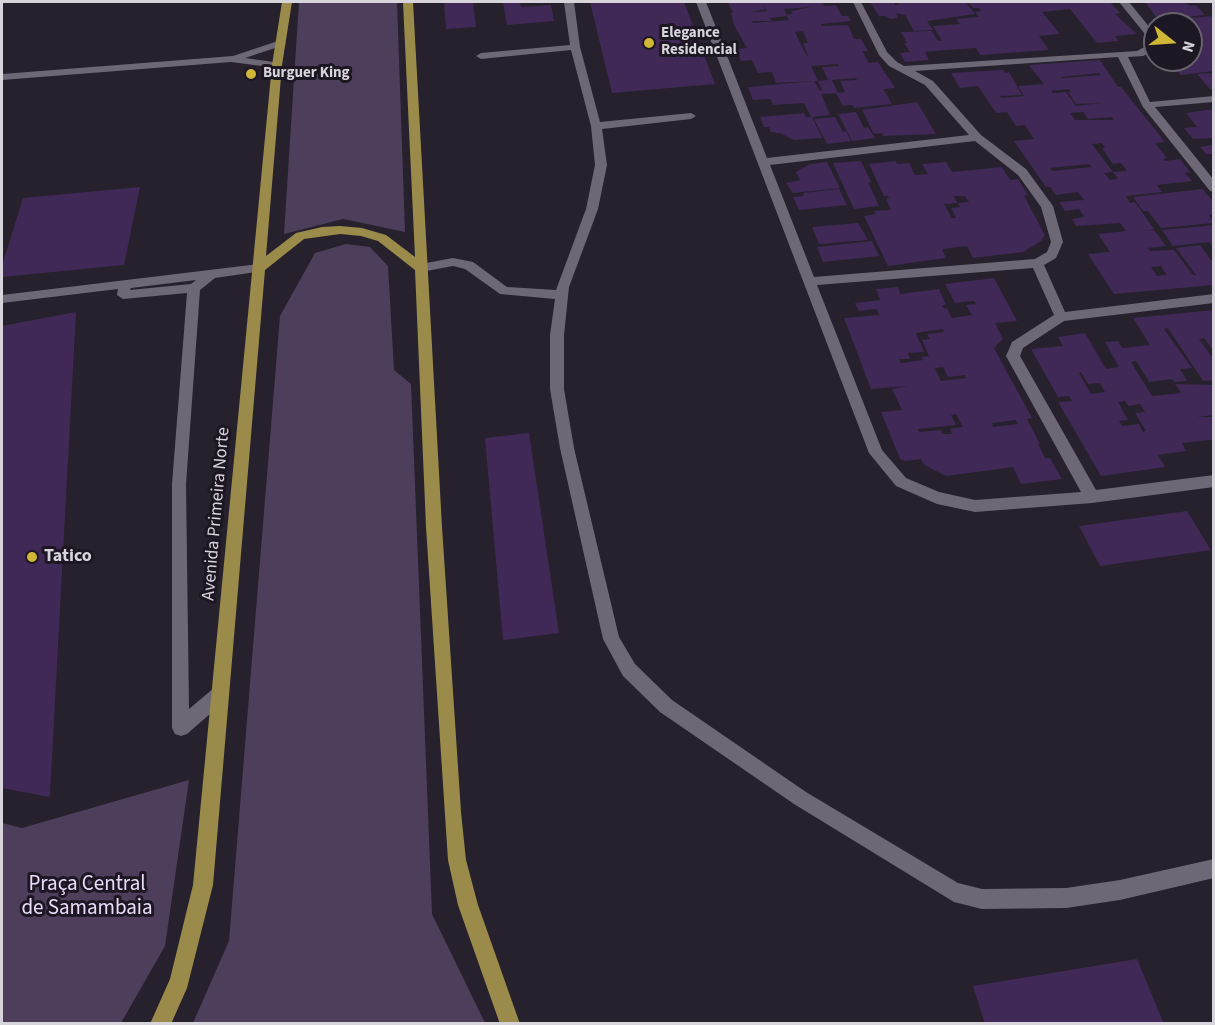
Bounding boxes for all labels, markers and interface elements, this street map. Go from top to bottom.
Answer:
north arrow [1143,12,1203,72]
place label: Elegance Residencial [661,25,737,60]
marker: Elegance Residencial [642,36,656,50]
text: N [1176,38,1200,55]
place label: Burguer King [263,65,350,83]
marker: Burguer King [244,67,258,81]
street label: Avenida Primeira Norte [199,426,235,602]
place label: Tatico [44,546,92,568]
marker: Tatico [25,550,39,564]
park label: Praça Central de Samambaia [21,872,153,922]

